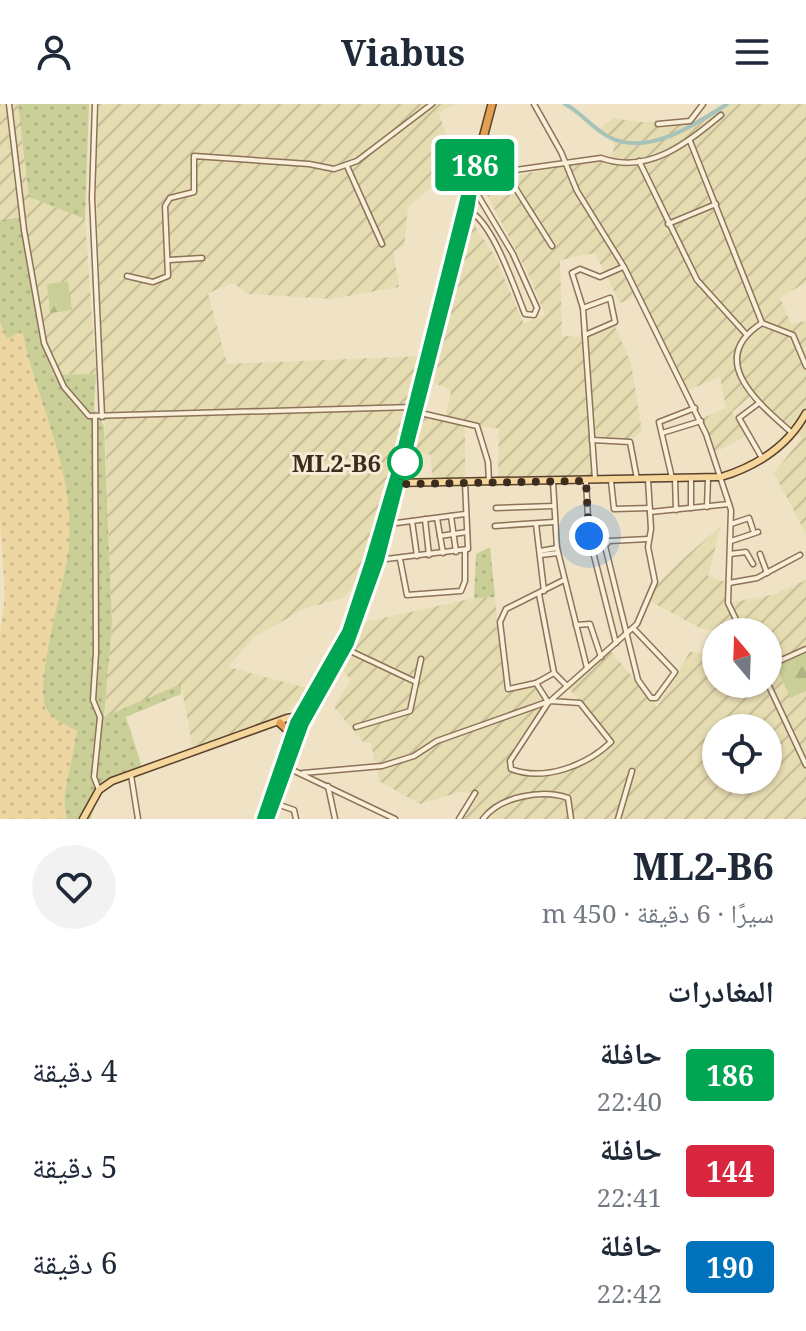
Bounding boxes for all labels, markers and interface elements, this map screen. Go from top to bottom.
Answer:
text: Viabus [341,28,465,77]
icon: person [32,30,76,74]
icon: menu [730,30,774,74]
line badge: 186 [429,139,521,191]
text: 186 [451,146,499,184]
marker: ML2-B6 [388,445,422,479]
place label: ML2-B6 [292,446,381,479]
your location [569,516,609,556]
north arrow [702,618,782,698]
map controls [702,618,782,794]
button: locate [702,714,782,794]
text: ML2-B6 [633,839,774,891]
button: heart [32,845,116,929]
text: سيرًا · 6 دقيقة · 450 m [542,895,774,931]
text: المغادرات [667,970,774,1011]
text: حافلة [600,1032,662,1073]
text: 4 دقيقة [32,1050,118,1091]
text: 186 [706,1056,754,1094]
text: 22:40 [596,1083,662,1119]
text: حافلة [600,1128,662,1169]
text: 5 دقيقة [32,1146,118,1187]
text: 144 [706,1152,754,1190]
text: 22:41 [596,1179,662,1215]
text: حافلة [600,1224,662,1265]
text: 6 دقيقة [32,1242,118,1283]
text: 190 [706,1248,754,1286]
text: 22:42 [596,1275,662,1311]

